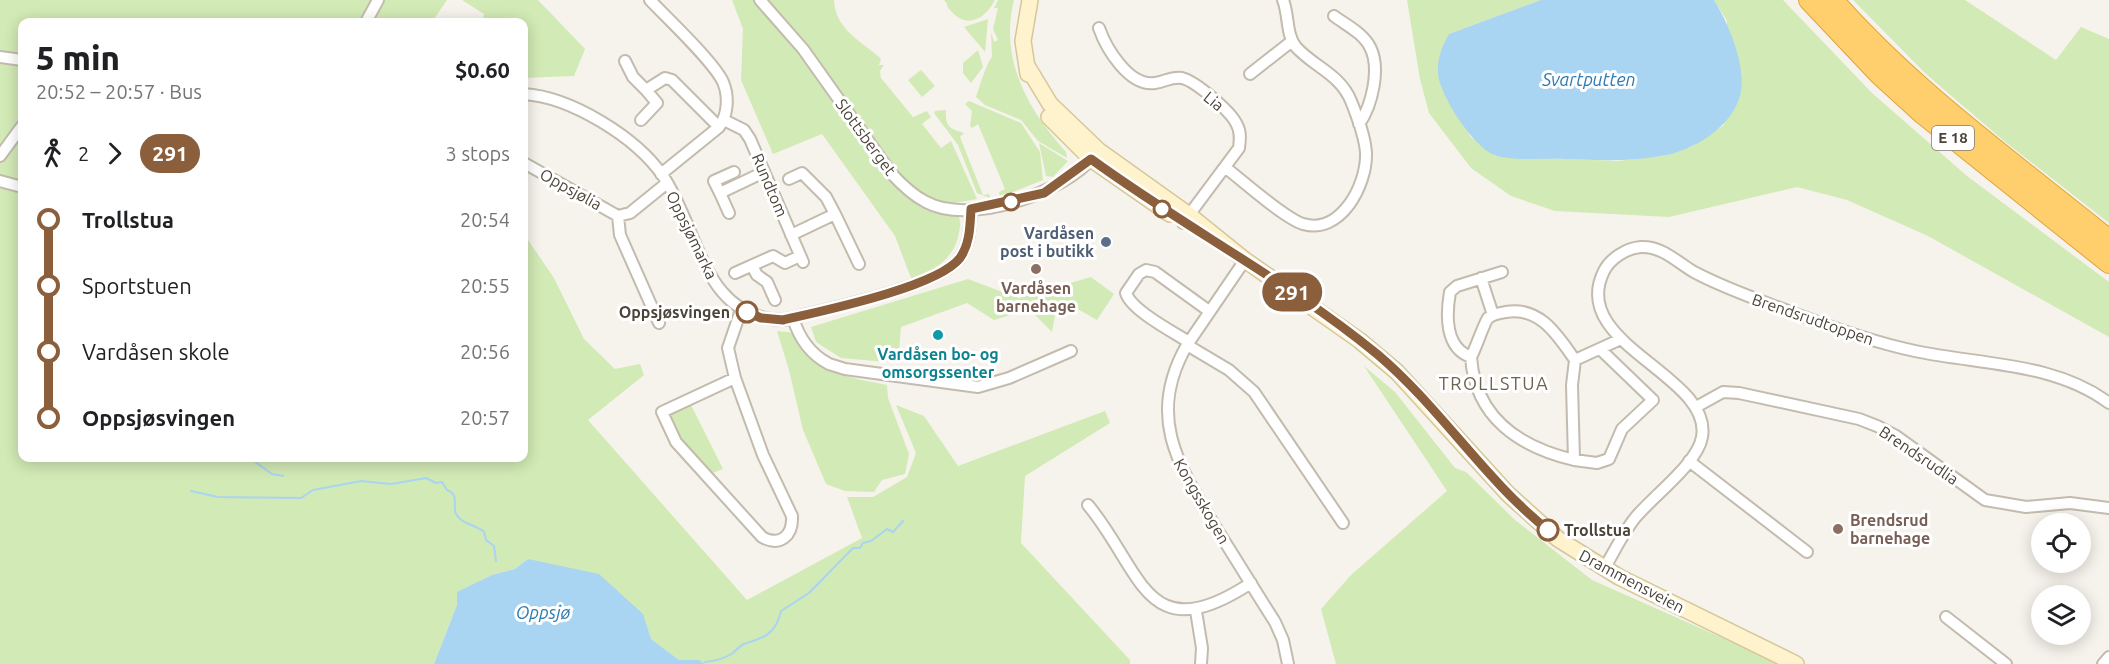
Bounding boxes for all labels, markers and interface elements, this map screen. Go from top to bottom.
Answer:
text: 5 min [36,39,120,76]
text: $0.60 [455,57,510,82]
water label: Svartputten [1541,69,1636,89]
text: 20:52 – 20:57 · Bus [36,80,202,103]
street label: Lia [1200,88,1228,114]
street label: Slottsberget [832,95,900,179]
road number: E 18 [1932,126,1974,150]
icon: walk [36,137,69,170]
icon: forward [98,137,131,170]
text: 291 [152,141,188,165]
text: 2 [78,142,89,165]
text: 3 stops [446,142,510,165]
street label: Rundtom [749,151,791,219]
street label: Oppsjølia [537,165,605,213]
street label: Oppsjømarka [663,188,721,282]
unlabelled marker [1002,193,1020,211]
unlabelled marker [1153,200,1171,218]
text: Trollstua [82,207,174,232]
text: 20:54 [460,208,510,231]
place label: Vardåsen post i butikk [1000,224,1094,260]
marker: Vardåsen post i butikk [1099,235,1113,249]
marker: Vardåsen barnehage [1029,262,1043,276]
line badge: 291 [1258,272,1326,312]
text: Sportstuen [82,273,192,298]
text: 20:55 [460,274,510,297]
place label: Vardåsen barnehage [996,279,1076,315]
text: 291 [1274,280,1310,304]
street label: Brendsrudtoppen [1750,290,1876,348]
marker: Oppsjøsvingen [736,301,758,323]
place label: Oppsjøsvingen [619,303,730,321]
marker: Vardåsen bo- og omsorgssenter [931,328,945,342]
text: Vardåsen skole [82,339,230,364]
text: 20:56 [460,340,510,363]
place label: Vardåsen bo- og omsorgssenter [877,345,999,381]
district label: TROLLSTUA [1439,373,1549,393]
text: Oppsjøsvingen [82,405,235,430]
text: 20:57 [460,406,510,429]
street label: Brendsrudlia [1876,422,1962,488]
street label: Kongsskogen [1170,455,1234,547]
place label: Brendsrud barnehage [1850,511,1930,547]
map controls [2031,513,2091,645]
button: locate [2031,513,2091,573]
marker: Trollstua [1537,519,1559,541]
place label: Trollstua [1564,521,1631,539]
marker: Brendsrud barnehage [1831,522,1845,536]
street label: Drammensveien [1576,546,1688,616]
button: layers [2031,585,2091,645]
water label: Oppsjø [516,602,571,622]

